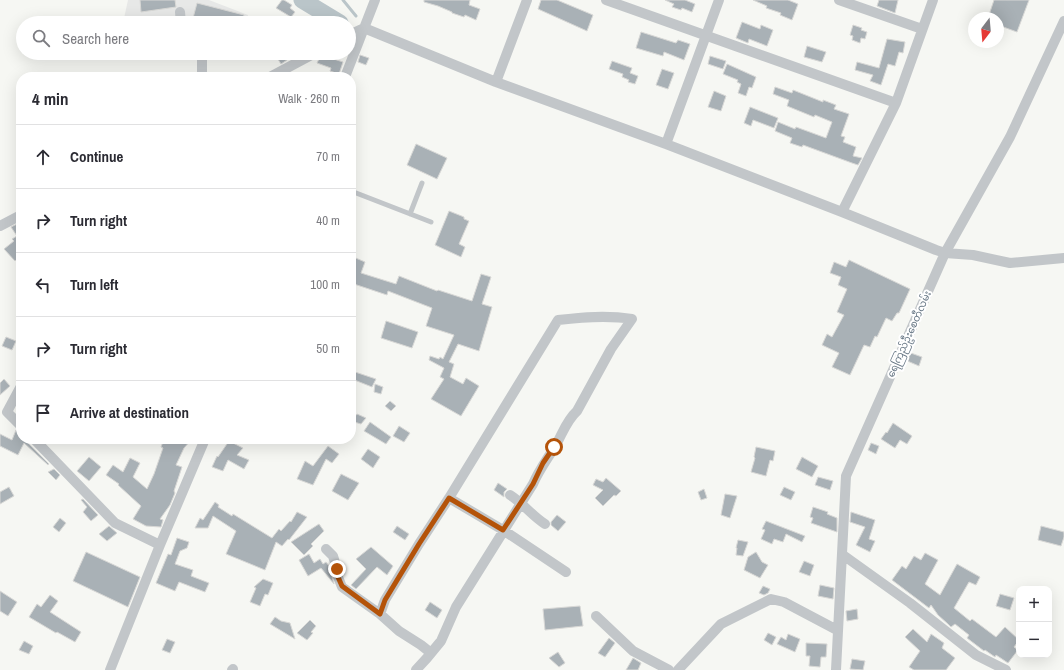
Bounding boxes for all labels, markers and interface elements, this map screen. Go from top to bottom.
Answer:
north arrow [968,12,1004,48]
search box [16,16,356,60]
icon: search [30,27,52,49]
text: Search here [62,28,129,49]
text: 4 min [32,87,68,110]
text: Walk · 260 m [278,90,340,107]
icon: ahead [32,146,54,168]
text: Continue [70,146,123,167]
text: 70 m [316,148,340,165]
icon: right [32,210,54,232]
text: Turn right [70,210,127,231]
text: 40 m [316,212,340,229]
icon: left [32,274,54,296]
text: Turn left [70,274,118,295]
text: 100 m [310,276,340,293]
street label: ရေကြည်ဦးစေတီလမ်း [883,288,936,380]
icon: right [32,338,54,360]
text: Turn right [70,338,127,359]
text: 50 m [316,340,340,357]
icon: arrive [32,402,54,424]
text: Arrive at destination [70,402,189,423]
route start [545,438,563,456]
route end [328,560,346,578]
map controls [1016,586,1052,658]
button: + [1016,586,1052,622]
button: − [1016,622,1052,658]

